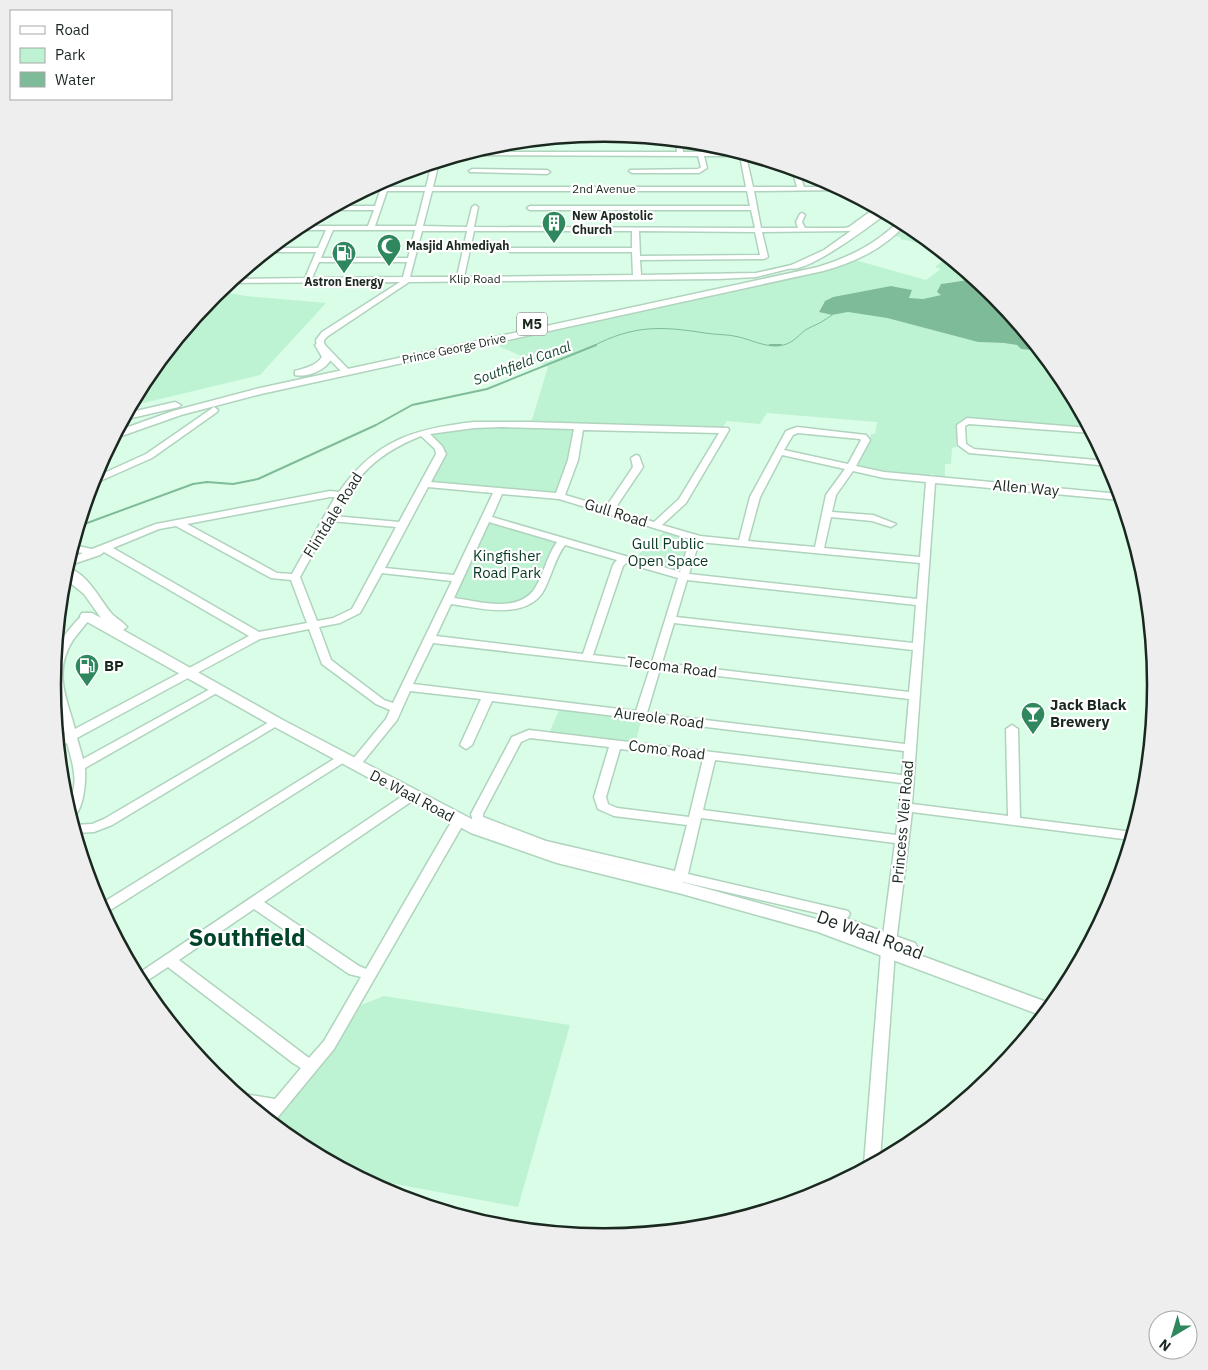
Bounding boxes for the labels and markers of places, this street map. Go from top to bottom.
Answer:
place label: New Apostolic Church [572,208,653,237]
building icon: New Apostolic Church [541,210,567,244]
mosque icon: Masjid Ahmediyah [376,233,402,267]
place label: Masjid Ahmediyah [406,238,510,253]
fuel station icon: Astron Energy [331,240,357,274]
place label: Astron Energy [304,274,384,289]
fuel station icon: BP [74,653,100,687]
place label: BP [104,656,124,675]
place label: Jack Black Brewery [1050,695,1127,731]
bar icon: Jack Black Brewery [1020,701,1046,735]

